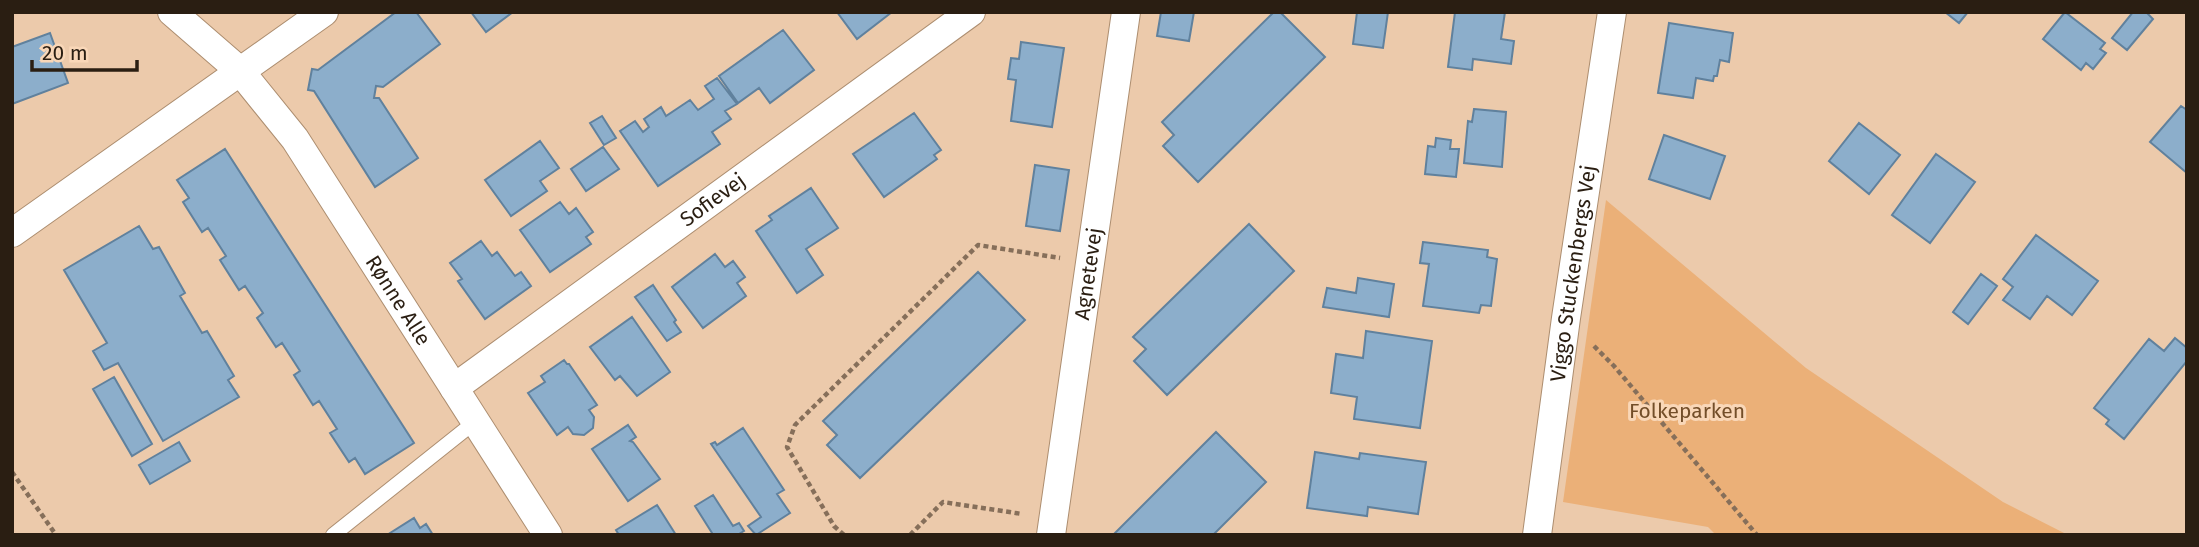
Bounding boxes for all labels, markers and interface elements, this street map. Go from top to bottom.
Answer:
scale bar [32,28,136,72]
text: 20 m [42,40,88,66]
street label: Viggo Stuckenbergs Vej [1545,163,1602,384]
street label: Sofievej [675,167,751,232]
street label: Agnetevej [1069,226,1108,322]
street label: Rønne Alle [360,250,437,350]
park label: Folkeparken [1629,398,1745,424]

